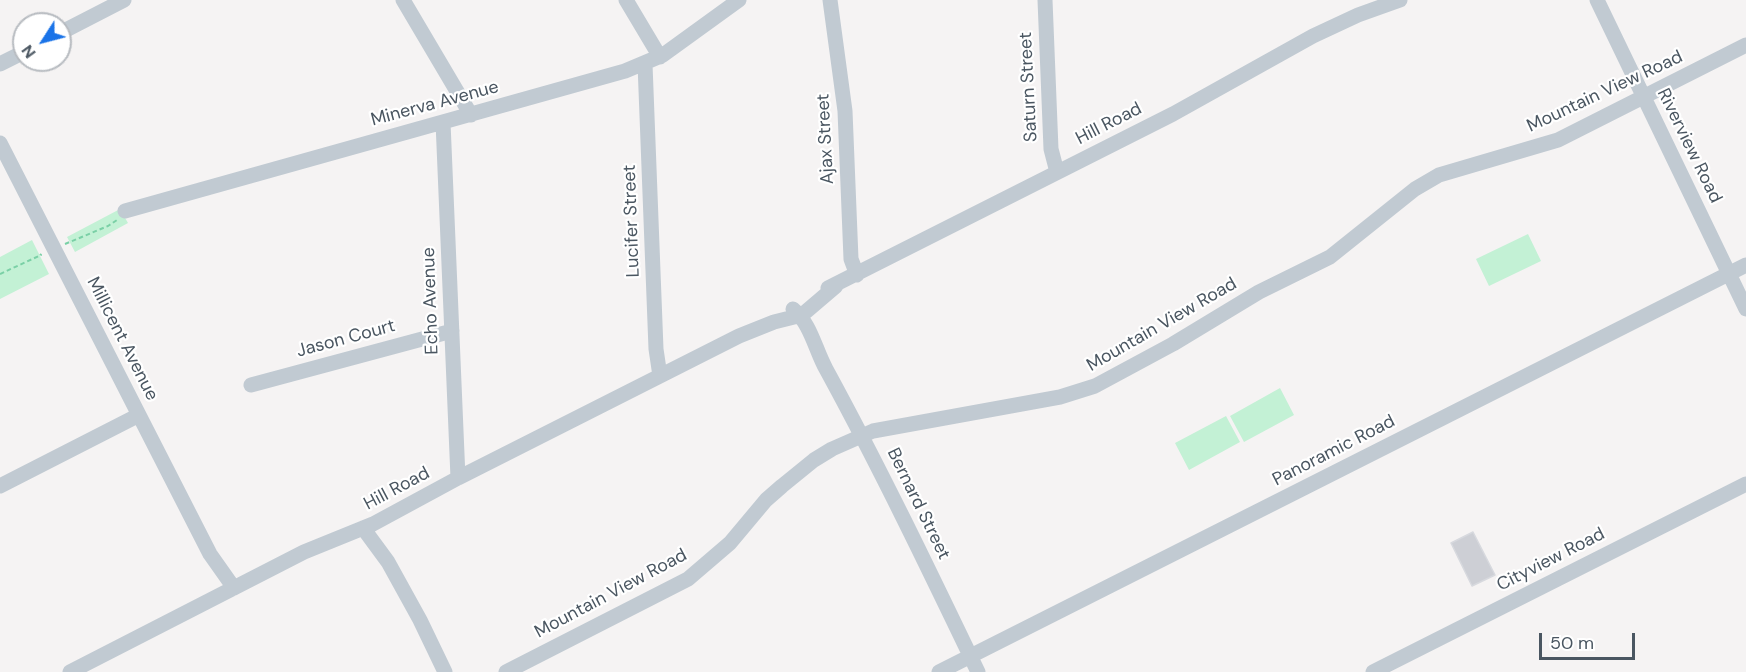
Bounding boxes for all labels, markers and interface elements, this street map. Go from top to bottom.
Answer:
north arrow [12,12,72,72]
street label: Saturn Street [1015,31,1043,143]
text: N [17,41,41,63]
street label: Mountain View Road [1524,46,1686,138]
street label: Minerva Avenue [369,77,501,131]
street label: Riverview Road [1652,85,1726,207]
street label: Ajax Street [813,93,839,185]
street label: Hill Road [1072,98,1146,150]
street label: Lucifer Street [619,164,645,278]
street label: Echo Avenue [418,247,444,355]
street label: Mountain View Road [1083,273,1241,377]
street label: Millicent Avenue [82,274,162,404]
street label: Jason Court [294,315,398,363]
street label: Panoramic Road [1269,411,1399,491]
street label: Bernard Street [882,445,954,563]
street label: Hill Road [360,463,434,515]
street label: Cityview Road [1493,524,1609,596]
street label: Mountain View Road [531,545,691,643]
scale bar [1542,621,1638,659]
text: 50 m [1550,631,1594,655]

